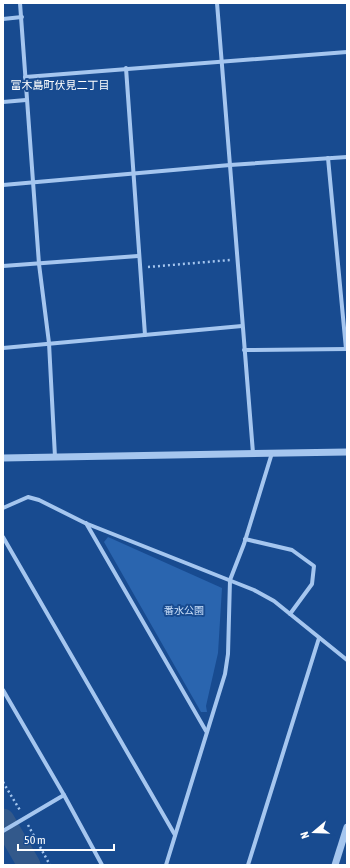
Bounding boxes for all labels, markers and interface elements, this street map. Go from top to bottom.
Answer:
district label: 富木島町伏見二丁目 [11,79,110,91]
park label: 番水公園 [164,605,204,616]
north arrow [294,812,334,852]
scale bar [18,826,114,852]
text: N [298,830,311,840]
text: 50 m [24,833,46,847]

